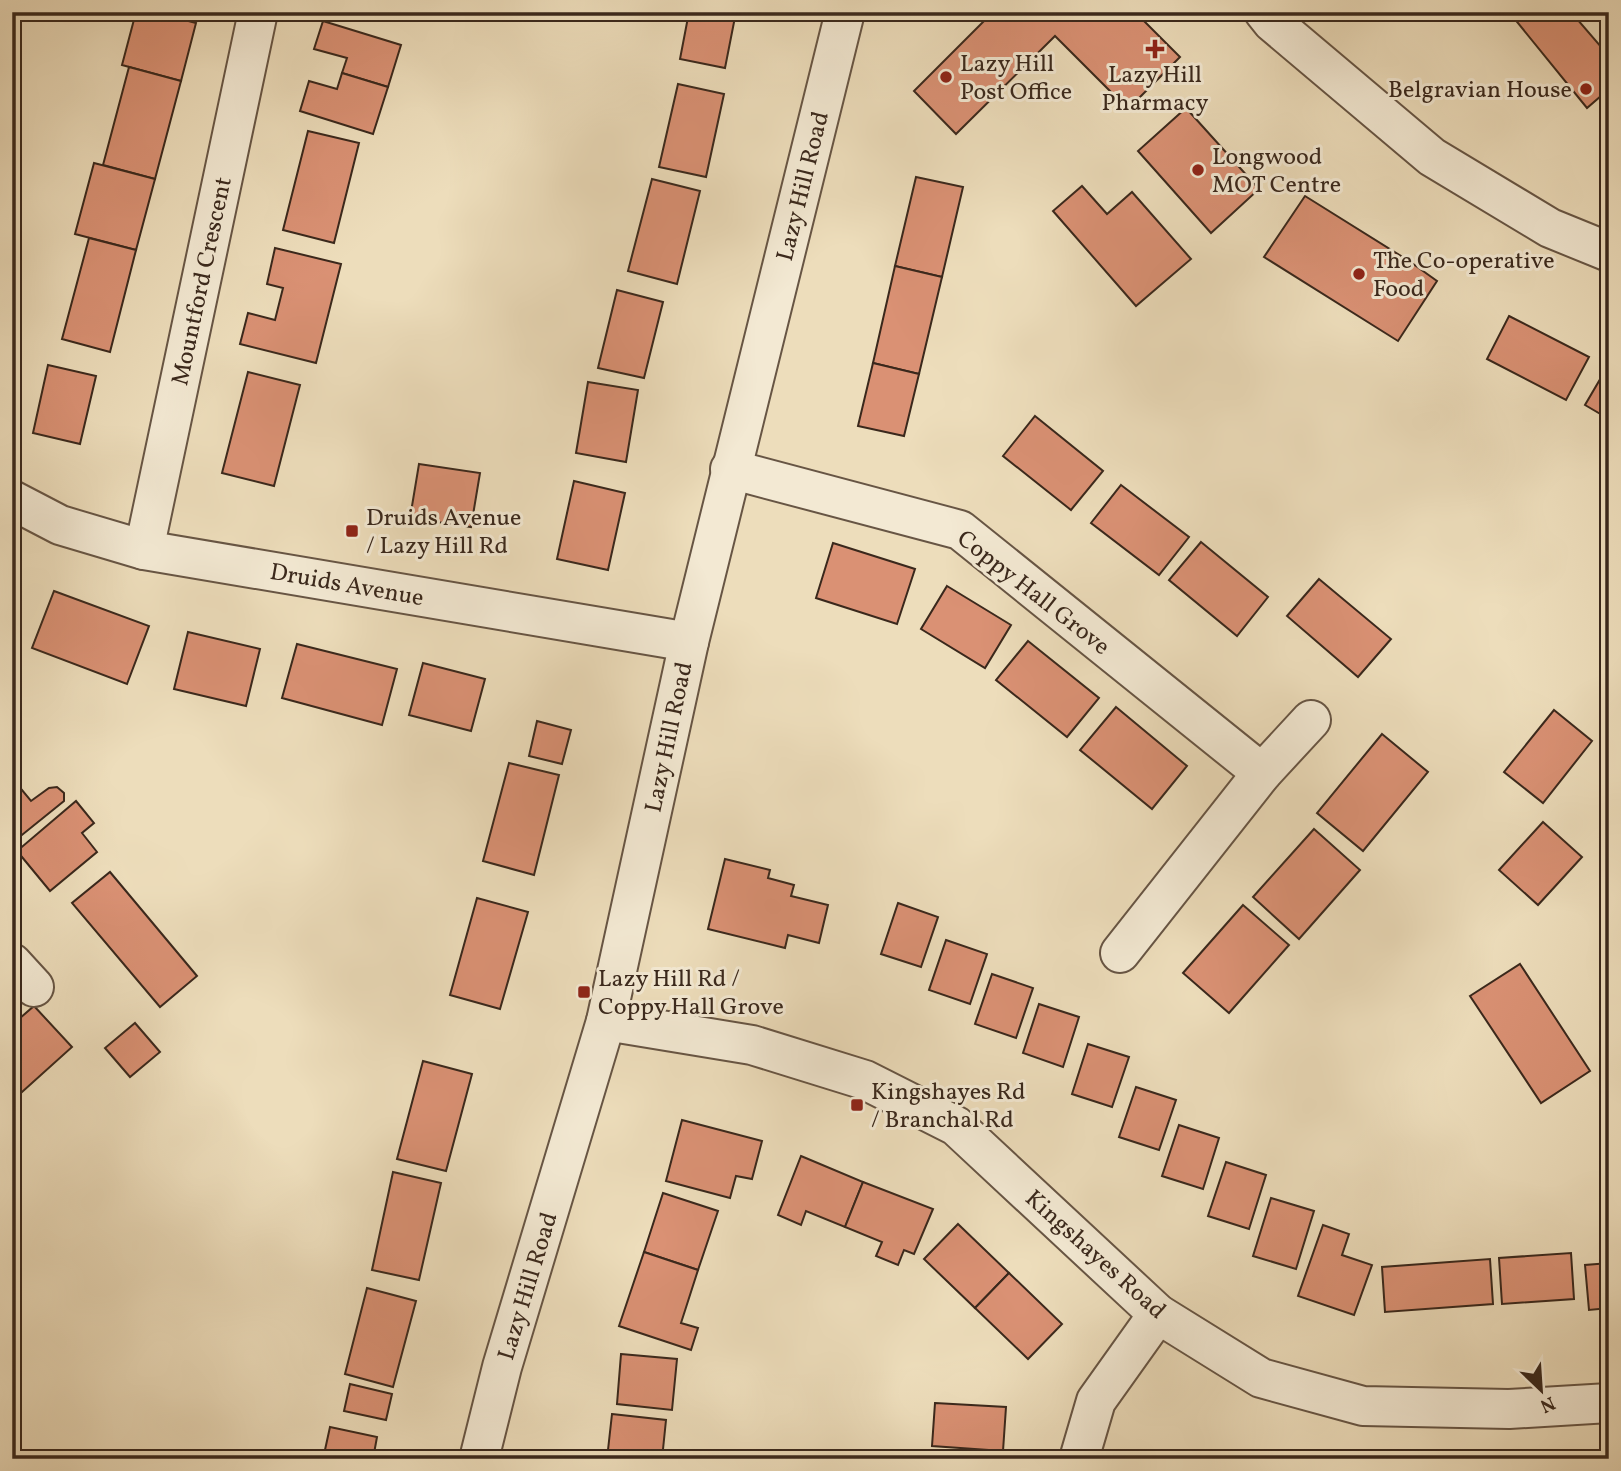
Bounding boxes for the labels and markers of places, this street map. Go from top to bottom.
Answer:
marker: Lazy Hill Pharmacy [1147,41,1163,57]
place label: Lazy Hill Post Office [960,48,1072,110]
place label: Lazy Hill Pharmacy [1101,59,1209,121]
marker: Lazy Hill Post Office [938,69,954,85]
place label: Belgravian House [1388,74,1572,108]
marker: Belgravian House [1578,81,1594,97]
place label: Longwood MOT Centre [1212,141,1341,203]
marker: Longwood MOT Centre [1190,162,1206,178]
place label: The Co-operative Food [1373,245,1555,307]
marker: The Co-operative Food [1351,266,1367,282]
place label: Druids Avenue / Lazy Hill Rd [366,502,521,564]
marker: Druids Avenue / Lazy Hill Rd [344,523,360,539]
place label: Lazy Hill Rd / Coppy Hall Grove [598,963,784,1025]
marker: Lazy Hill Rd / Coppy Hall Grove [576,984,592,1000]
place label: Kingshayes Rd / Branchal Rd [871,1076,1026,1138]
marker: Kingshayes Rd / Branchal Rd [849,1097,865,1113]

